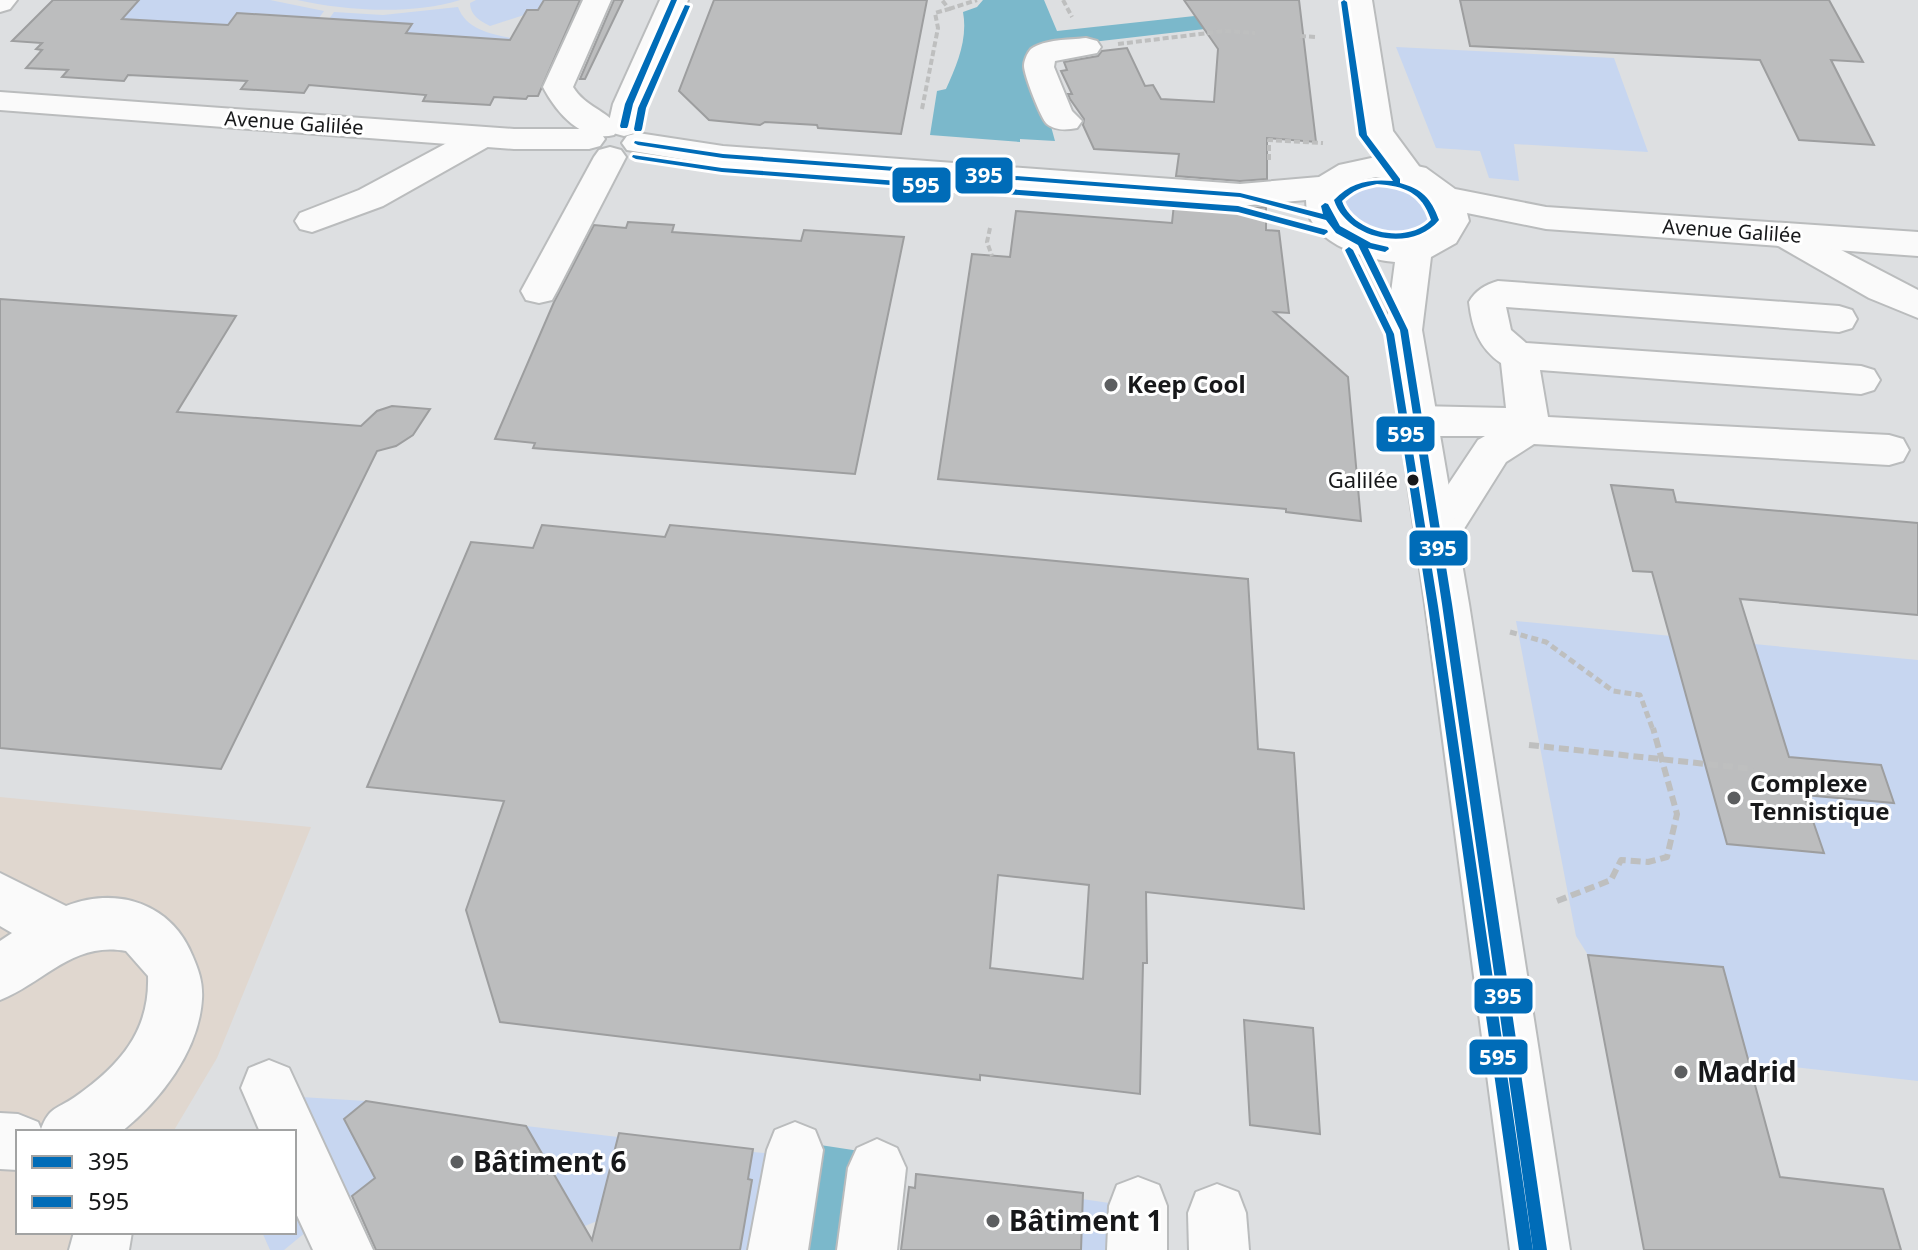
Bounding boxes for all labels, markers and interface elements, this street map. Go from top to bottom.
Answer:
street label: Avenue Galilée [224,104,364,141]
line badge: 395 [954,156,1014,195]
text: 395 [965,159,1003,189]
line badge: 595 [891,166,952,204]
text: 595 [902,169,940,199]
street label: Avenue Galilée [1662,212,1802,249]
place label: Keep Cool [1127,367,1246,400]
marker: Keep Cool [1102,376,1120,394]
line badge: 595 [1375,415,1436,453]
text: 595 [1387,418,1425,448]
place label: Galilée [1328,464,1398,494]
marker: Galilée [1405,472,1421,488]
line badge: 395 [1408,529,1469,567]
text: 395 [1419,532,1457,562]
place label: Complexe Tennistique [1750,766,1890,827]
marker: Complexe Tennistique [1725,789,1743,807]
line badge: 395 [1473,977,1534,1015]
text: 395 [1484,980,1522,1010]
line badge: 595 [1468,1038,1529,1076]
text: 595 [1479,1041,1517,1071]
place label: Madrid [1697,1052,1796,1090]
marker: Madrid [1672,1063,1690,1081]
legend [16,1130,296,1234]
place label: Bâtiment 6 [473,1142,627,1180]
text: 395 [88,1144,129,1177]
marker: Bâtiment 6 [448,1153,466,1171]
text: 595 [88,1184,129,1217]
place label: Bâtiment 1 [1009,1201,1163,1239]
marker: Bâtiment 1 [984,1212,1002,1230]

